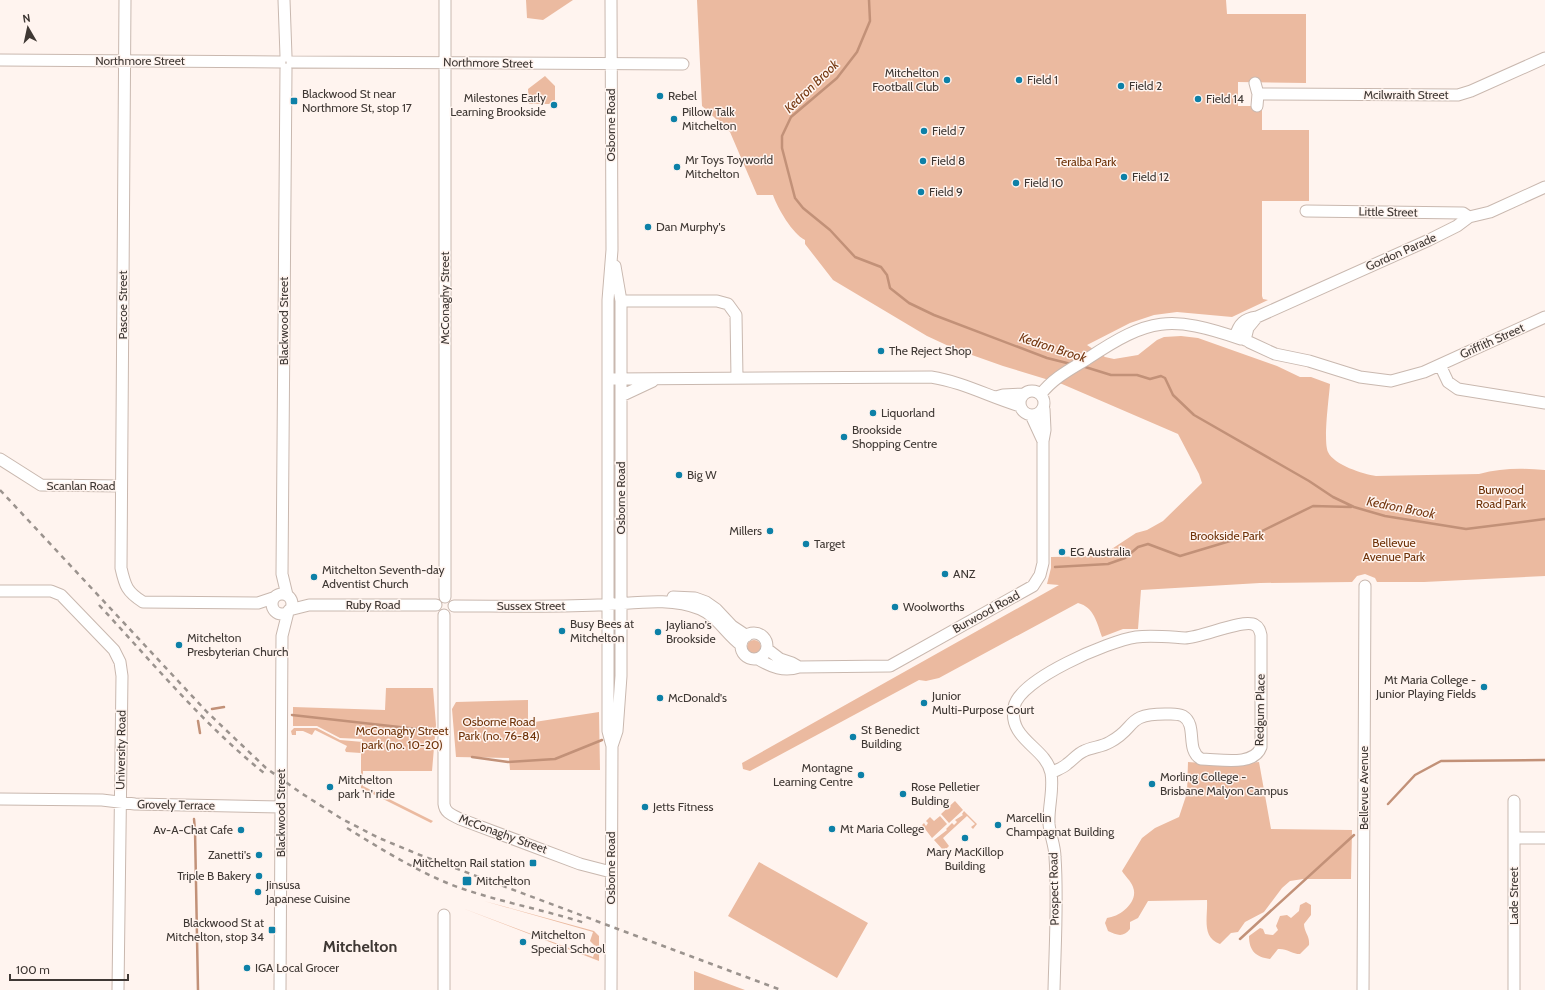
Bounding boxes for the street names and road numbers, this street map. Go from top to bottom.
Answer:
street label: Northmore Street [95,53,185,68]
street label: Northmore Street [443,54,533,71]
street label: Mcilwraith Street [1363,87,1449,102]
street label: Osborne Road [603,89,618,161]
street label: Little Street [1358,203,1418,220]
street label: Gordon Parade [1363,229,1438,274]
street label: McConaghy Street [437,251,452,345]
street label: Pascoe Street [115,270,130,340]
street label: Blackwood Street [276,277,291,365]
street label: Griffith Street [1457,320,1526,361]
street label: Osborne Road [613,462,628,534]
street label: Scanlan Road [47,478,115,493]
street label: Burwood Road [950,587,1022,636]
street label: Ruby Road [346,597,400,612]
street label: Sussex Street [497,598,565,613]
street label: Redgum Place [1251,674,1268,746]
street label: University Road [112,710,129,790]
street label: Bellevue Avenue [1356,746,1371,830]
street label: Blackwood Street [273,769,288,857]
street label: Grovely Terrace [137,796,215,813]
street label: McConaghy Street [457,811,549,857]
street label: Osborne Road [603,832,618,904]
street label: Prospect Road [1045,852,1062,926]
street label: Lade Street [1506,867,1521,925]

